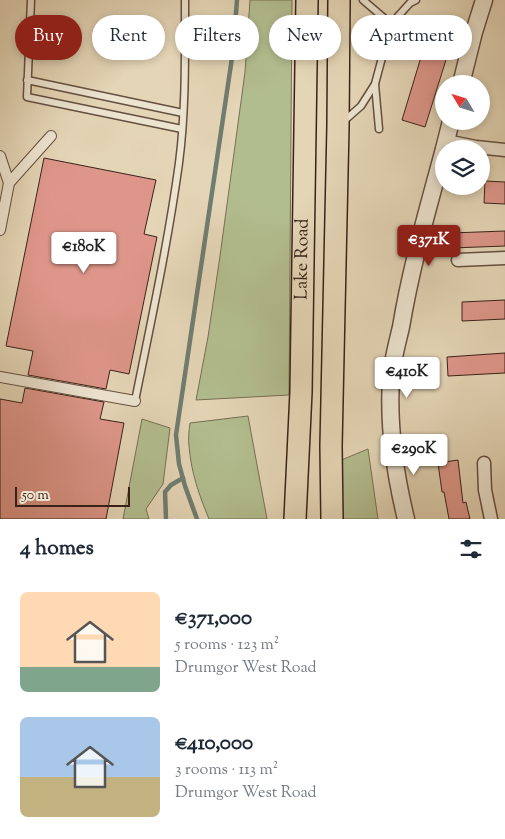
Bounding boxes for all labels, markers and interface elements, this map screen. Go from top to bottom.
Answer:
chip: Buy [15,15,82,60]
chip: Rent [92,15,165,60]
chip: Filters [175,15,259,60]
chip: New [269,15,341,60]
chip: Apartment [351,15,472,60]
north arrow [435,75,490,130]
map controls [435,75,490,195]
button: layers [435,140,490,195]
street label: Lake Road [289,218,317,300]
pin: €371K [394,224,464,267]
text: €371K [408,229,450,252]
pin: €180K [49,232,119,274]
text: €180K [62,236,106,259]
pin: €410K [372,356,442,399]
text: €410K [386,361,428,384]
pin: €290K [379,434,449,476]
text: €290K [392,438,436,461]
scale bar [15,484,130,507]
text: 50 m [22,486,49,506]
text: 4 homes [20,534,94,564]
icon: filters [457,535,485,563]
text: €371,000 [175,604,252,634]
icon: home [60,612,120,672]
text: 5 rooms · 123 m² [175,634,279,657]
text: Drumgor West Road [175,657,317,680]
text: €410,000 [175,729,253,759]
icon: home [60,737,120,797]
text: 3 rooms · 113 m² [175,759,278,782]
text: Drumgor West Road [175,782,317,805]

